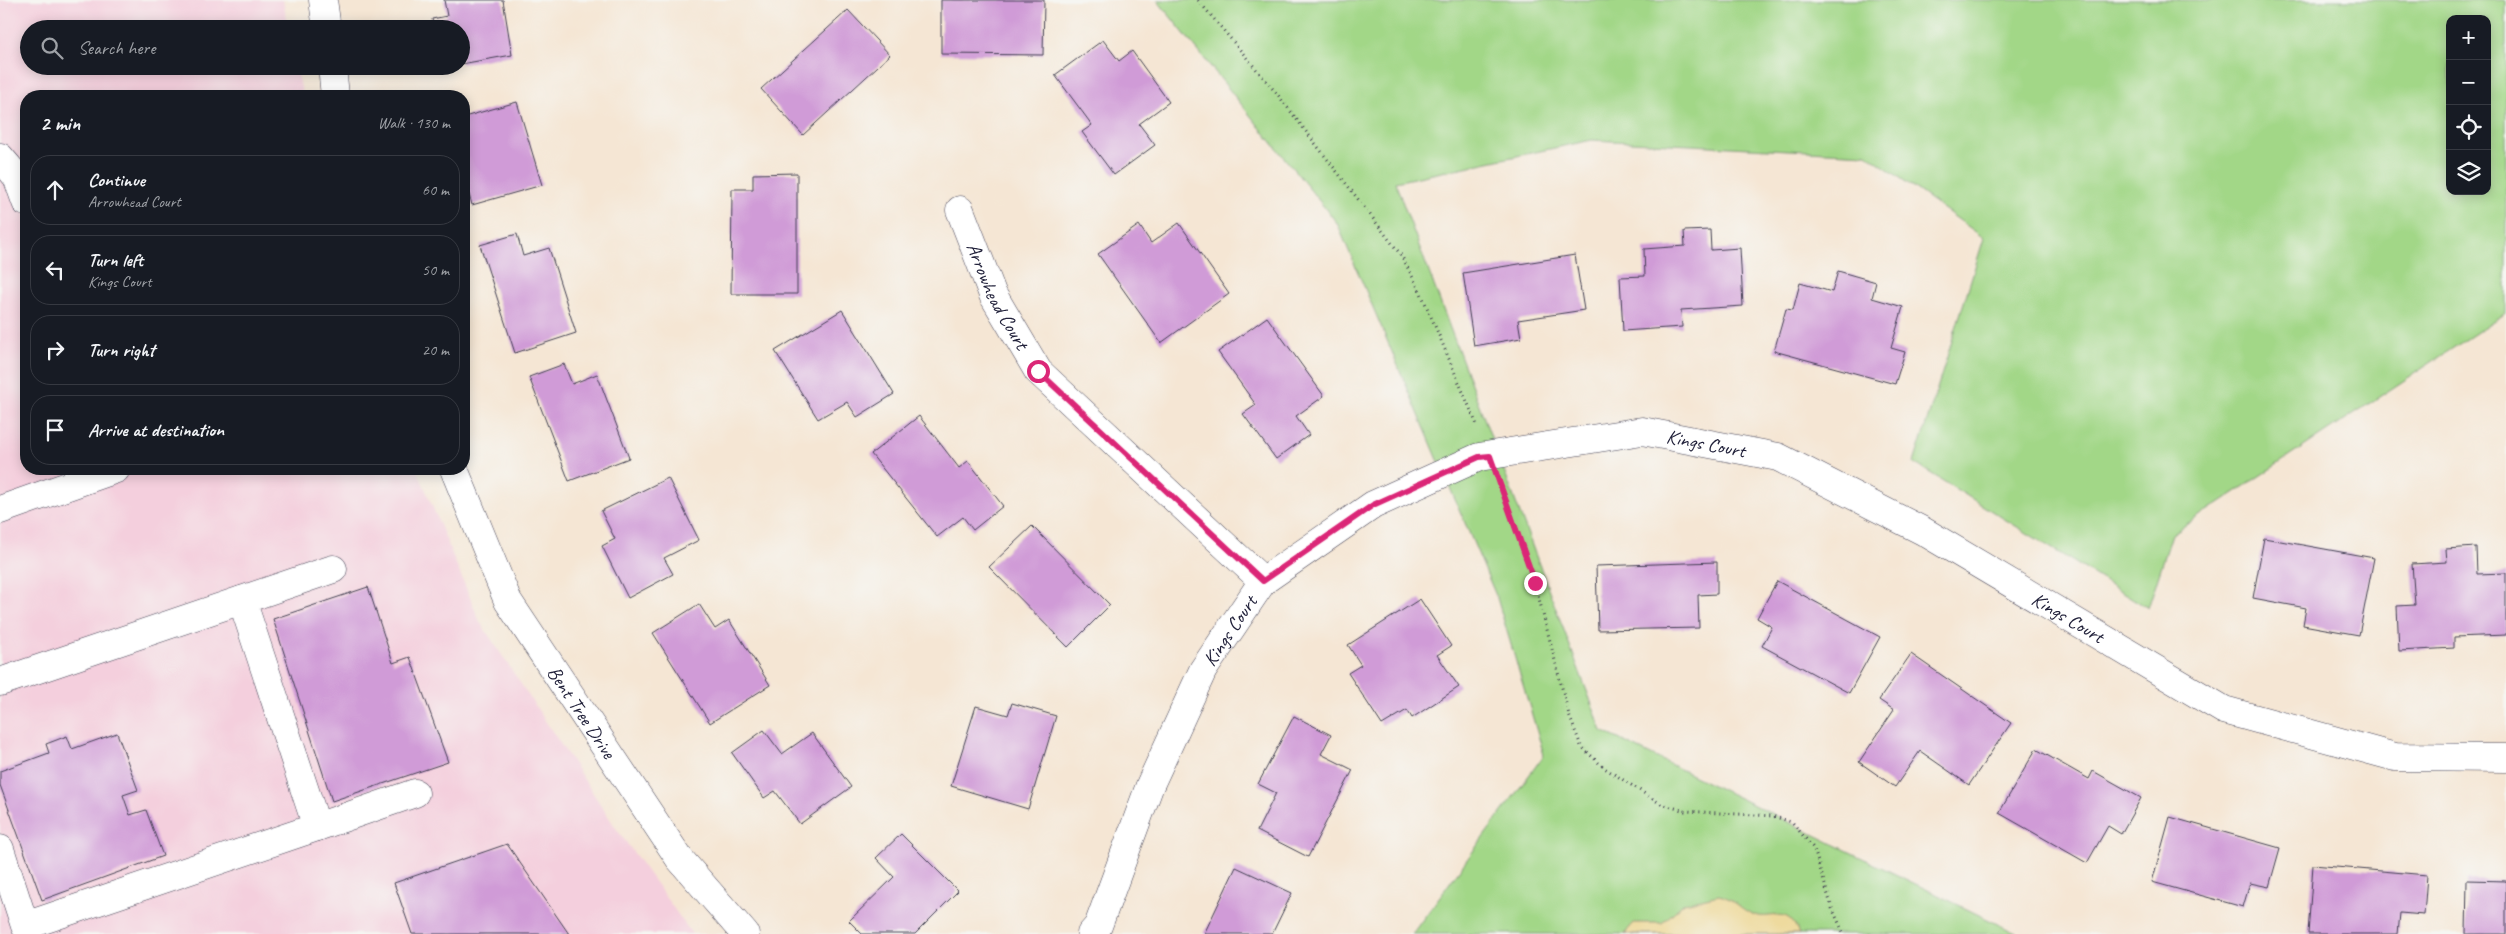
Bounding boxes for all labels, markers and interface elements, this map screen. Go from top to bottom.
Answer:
map controls [2446,15,2491,195]
button: + [2446,15,2491,60]
search box [20,20,470,75]
icon: search [38,34,66,62]
text: Search here [78,36,155,60]
button: − [2446,60,2491,105]
button: locate [2446,105,2491,150]
text: 2 min [40,110,80,136]
text: Walk · 130 m [378,113,450,133]
button: layers [2446,150,2491,195]
text: Continue [88,168,145,192]
icon: ahead [41,176,69,204]
text: 60 m [422,180,449,200]
text: Arrowhead Court [88,192,181,212]
street label: Arrowhead Court [961,239,1036,356]
text: Turn left [88,248,143,272]
icon: left [41,256,69,284]
text: 50 m [422,260,449,280]
text: Kings Court [88,272,152,292]
icon: right [41,336,69,364]
text: Turn right [88,338,155,362]
text: 20 m [422,340,449,360]
route start [1027,360,1050,383]
icon: arrive [41,416,69,444]
text: Arrive at destination [88,418,224,442]
street label: Kings Court [1664,423,1750,463]
route end [1524,572,1547,595]
street label: Kings Court [2027,586,2111,650]
street label: Kings Court [1197,589,1263,671]
street label: Bent Tree Drive [542,661,622,764]

